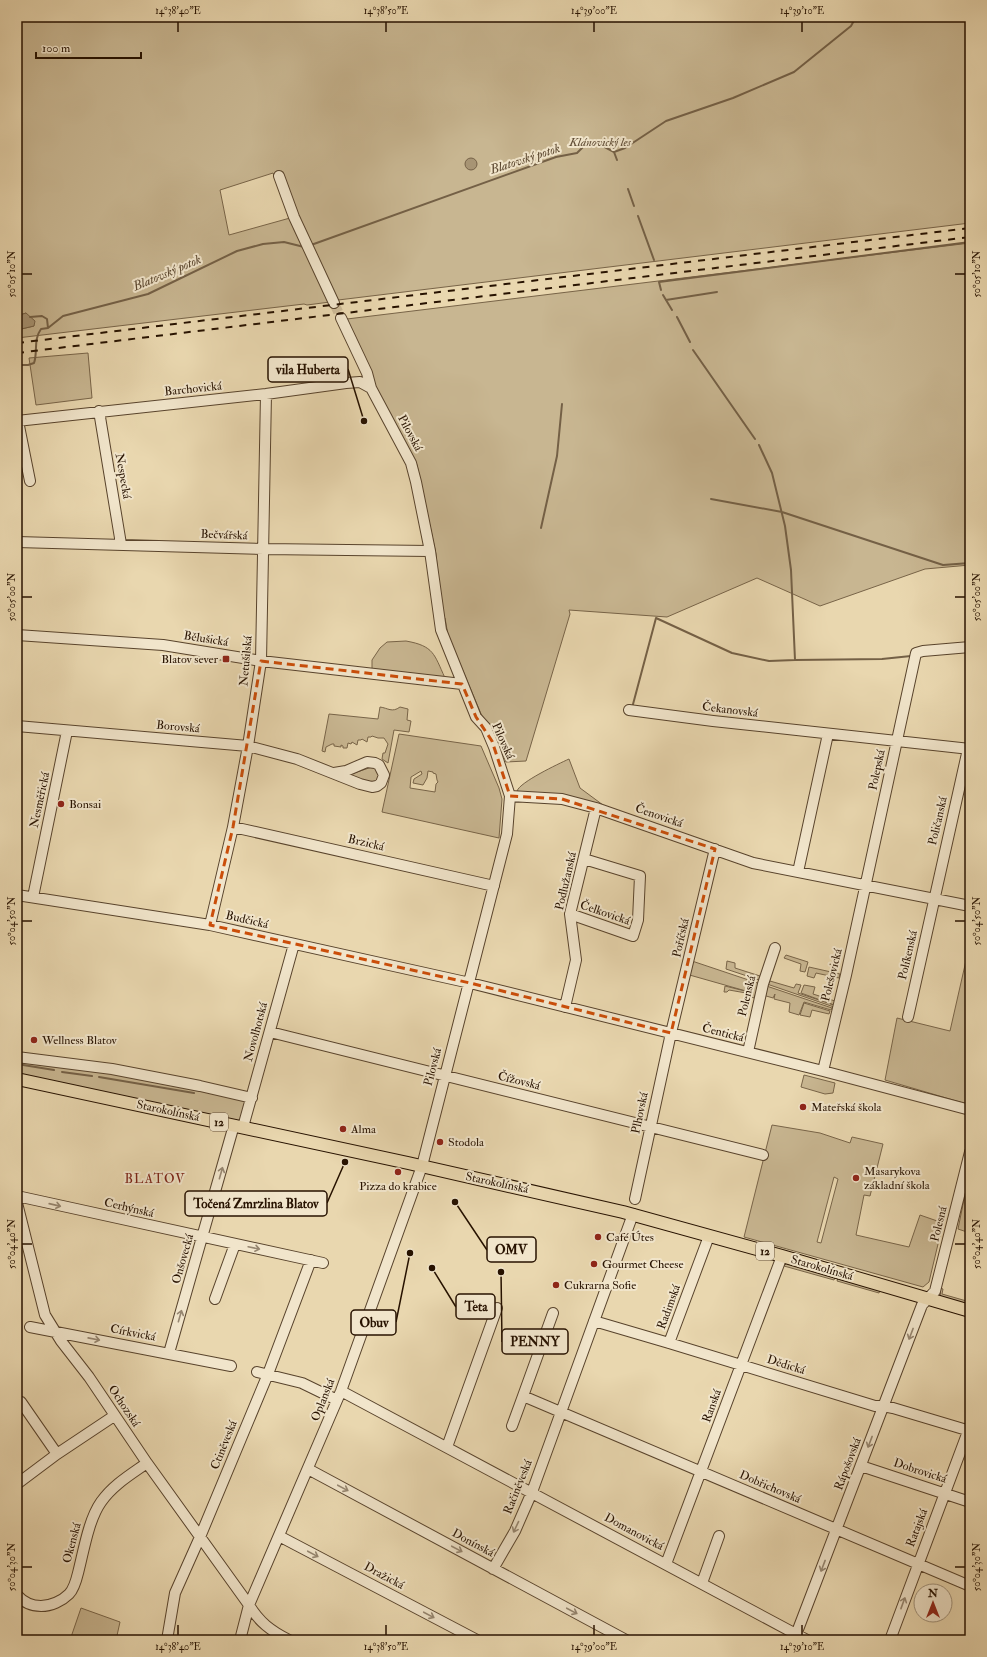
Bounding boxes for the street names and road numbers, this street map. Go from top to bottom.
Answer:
street label: Barchovická [163,378,224,399]
street label: Pilovská [394,412,426,455]
street label: Nespecká [112,452,135,501]
street label: Bečvářská [200,527,249,543]
street label: Bělušická [183,628,230,650]
street label: Netušilská [236,634,256,687]
street label: Čekanovská [701,699,760,721]
street label: Borovská [156,718,201,736]
street label: Pilovská [488,720,518,763]
street label: Polepská [865,747,889,792]
street label: Nesměřická [27,770,53,829]
street label: Poličanská [925,794,951,847]
street label: Čenovická [633,801,686,831]
street label: Brzická [346,832,387,855]
street label: Podlužanská [552,849,580,912]
street label: Čelkovická [578,897,633,929]
street label: Budčická [224,908,271,932]
street label: Poříčská [669,916,693,959]
street label: Políkenská [895,928,921,981]
street label: Polešovická [818,946,846,1003]
street label: Polenská [735,973,760,1018]
street label: Novolhotská [241,1000,271,1063]
street label: Čentická [701,1021,746,1046]
street label: Pilovská [421,1045,446,1088]
street label: Čížovská [496,1068,543,1094]
street label: Plhovská [628,1090,652,1135]
street label: Starokolínská [135,1097,202,1125]
road number: 12 [210,1113,228,1131]
street label: Starokolínská [464,1169,531,1197]
street label: Cerhýnská [103,1195,156,1221]
street label: Polesná [927,1204,951,1243]
street label: Onšovecká [169,1231,198,1286]
road number: 12 [756,1242,774,1260]
street label: Starokolínská [789,1252,856,1284]
street label: Radimská [654,1282,684,1331]
street label: Církvická [109,1321,158,1345]
street label: Dědická [765,1352,808,1378]
street label: Oplanská [308,1376,339,1424]
street label: Ochozská [105,1382,144,1431]
street label: Ranská [699,1386,725,1425]
street label: Ctiněveská [207,1417,241,1472]
street label: Rápošovská [831,1435,865,1492]
street label: Dobrovická [891,1455,950,1487]
street label: Račiněveská [500,1457,536,1516]
street label: Dobřichovská [737,1467,804,1507]
street label: Ratajská [903,1506,932,1549]
street label: Domanovická [602,1510,667,1554]
street label: Okenská [59,1520,85,1565]
street label: Donínská [449,1526,498,1561]
street label: Dražická [361,1559,408,1593]

